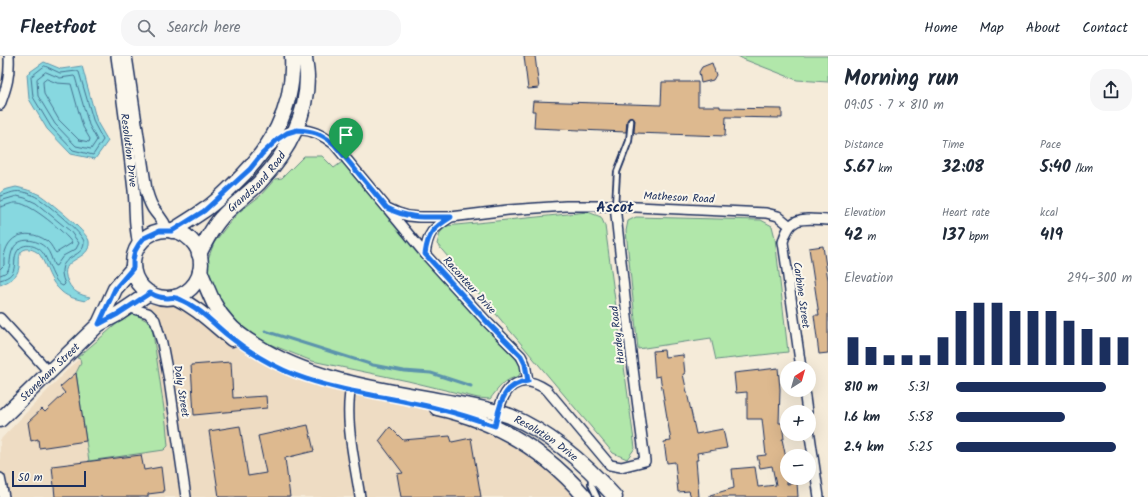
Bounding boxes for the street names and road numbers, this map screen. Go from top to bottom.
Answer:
street label: Resolution Drive [115,112,142,188]
street label: Grandstand Road [223,148,291,217]
street label: Matheson Road [643,187,715,209]
street label: Raconteur Drive [438,253,500,319]
street label: Carbine Street [787,261,815,330]
street label: Hardey Road [605,304,630,365]
street label: Stoneham Street [16,339,85,406]
street label: Daly Street [168,364,194,419]
street label: Resolution Drive [511,411,582,466]

